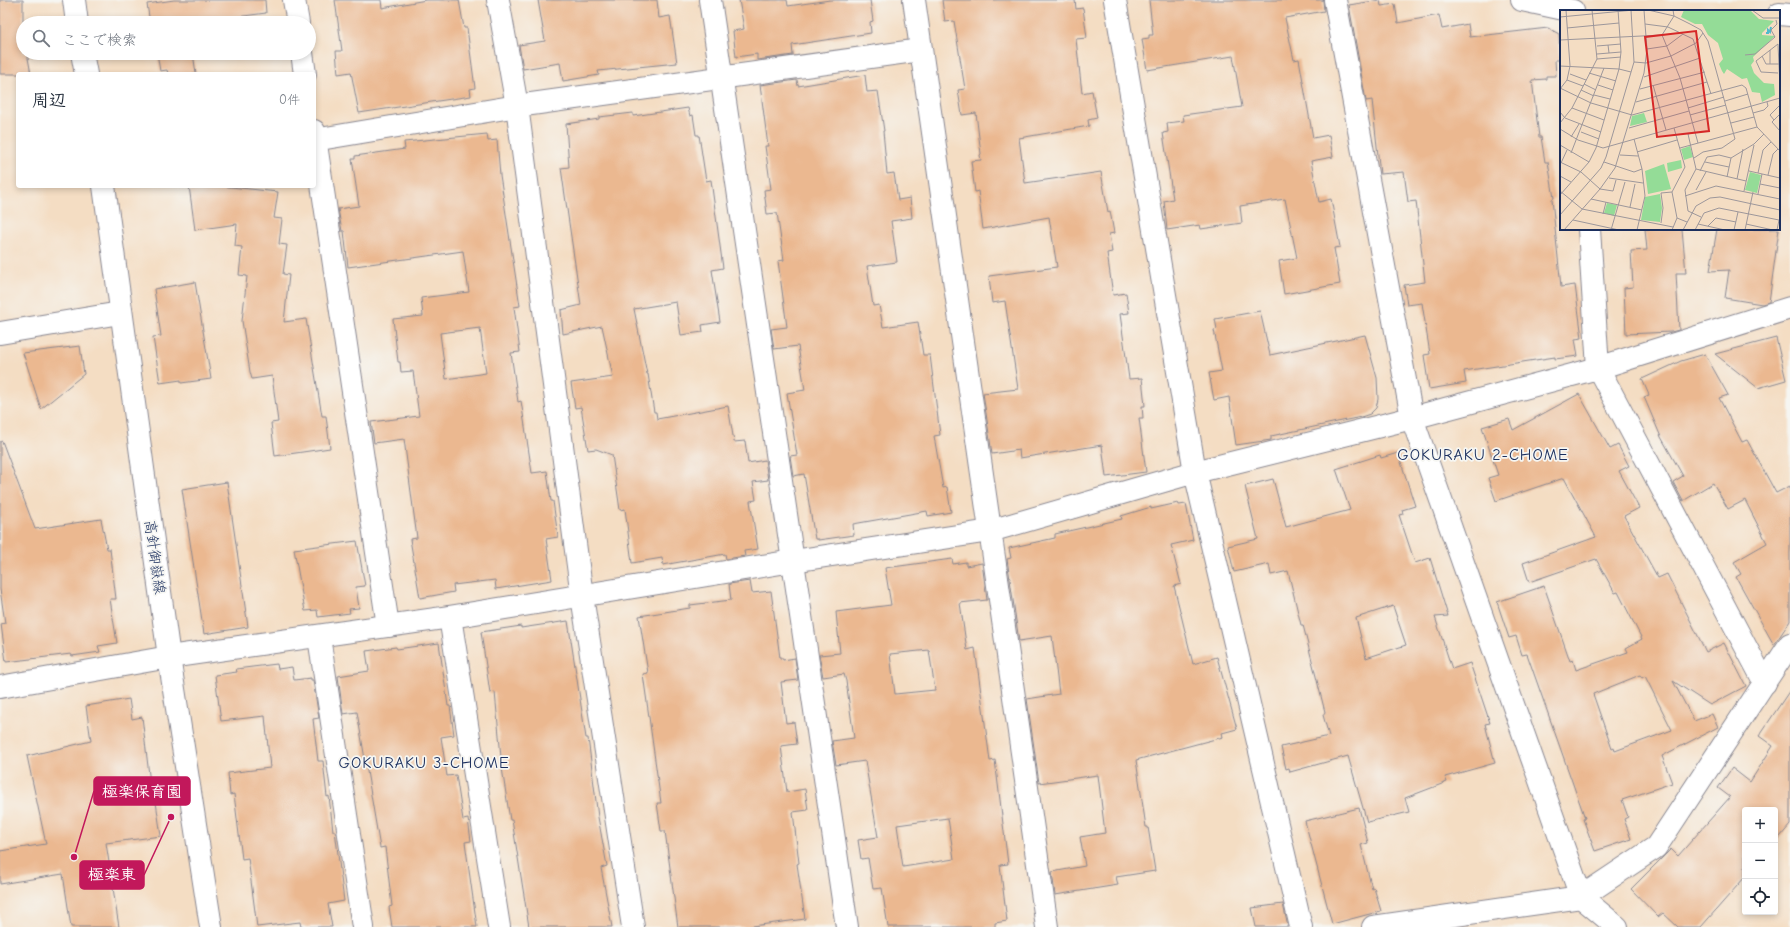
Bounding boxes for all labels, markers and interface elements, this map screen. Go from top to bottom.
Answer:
inset map [1560,10,1780,230]
search box [16,16,316,60]
icon: search [30,27,52,49]
text: ここで検索 [62,31,137,49]
text: 周辺 [32,91,66,110]
text: 0件 [279,92,300,107]
district label: GOKURAKU 2-CHOME [1397,446,1569,464]
street label: 高針御嶽線 [141,519,169,595]
district label: GOKURAKU 3-CHOME [338,754,510,772]
callout: 極楽保育園 [94,777,190,805]
text: 極楽保育園 [102,783,182,801]
map controls [1742,807,1778,915]
button: + [1742,807,1778,843]
button: − [1742,843,1778,879]
callout: 極楽東 [80,861,144,889]
text: 極楽東 [88,866,136,884]
button: locate [1742,879,1778,915]

